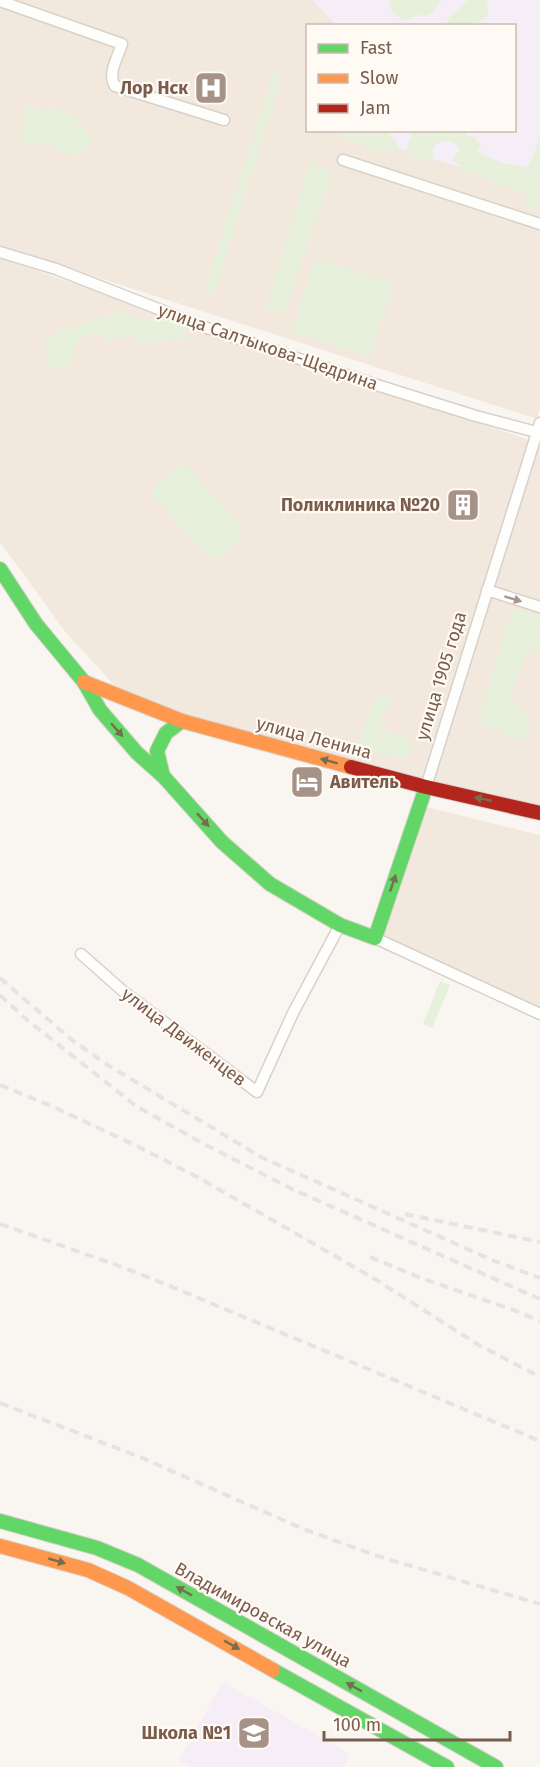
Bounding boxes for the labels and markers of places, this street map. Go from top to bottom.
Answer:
hospital icon: Лор Нск [193,70,229,106]
place label: Лор Нск [120,77,188,99]
building icon: Поликлиника №20 [445,487,481,523]
place label: Поликлиника №20 [281,494,440,516]
hotel icon: Авитель [289,764,325,800]
place label: Авитель [329,771,399,793]
school or university icon: Школа №1 [236,1715,272,1751]
place label: Школа №1 [142,1722,231,1744]

